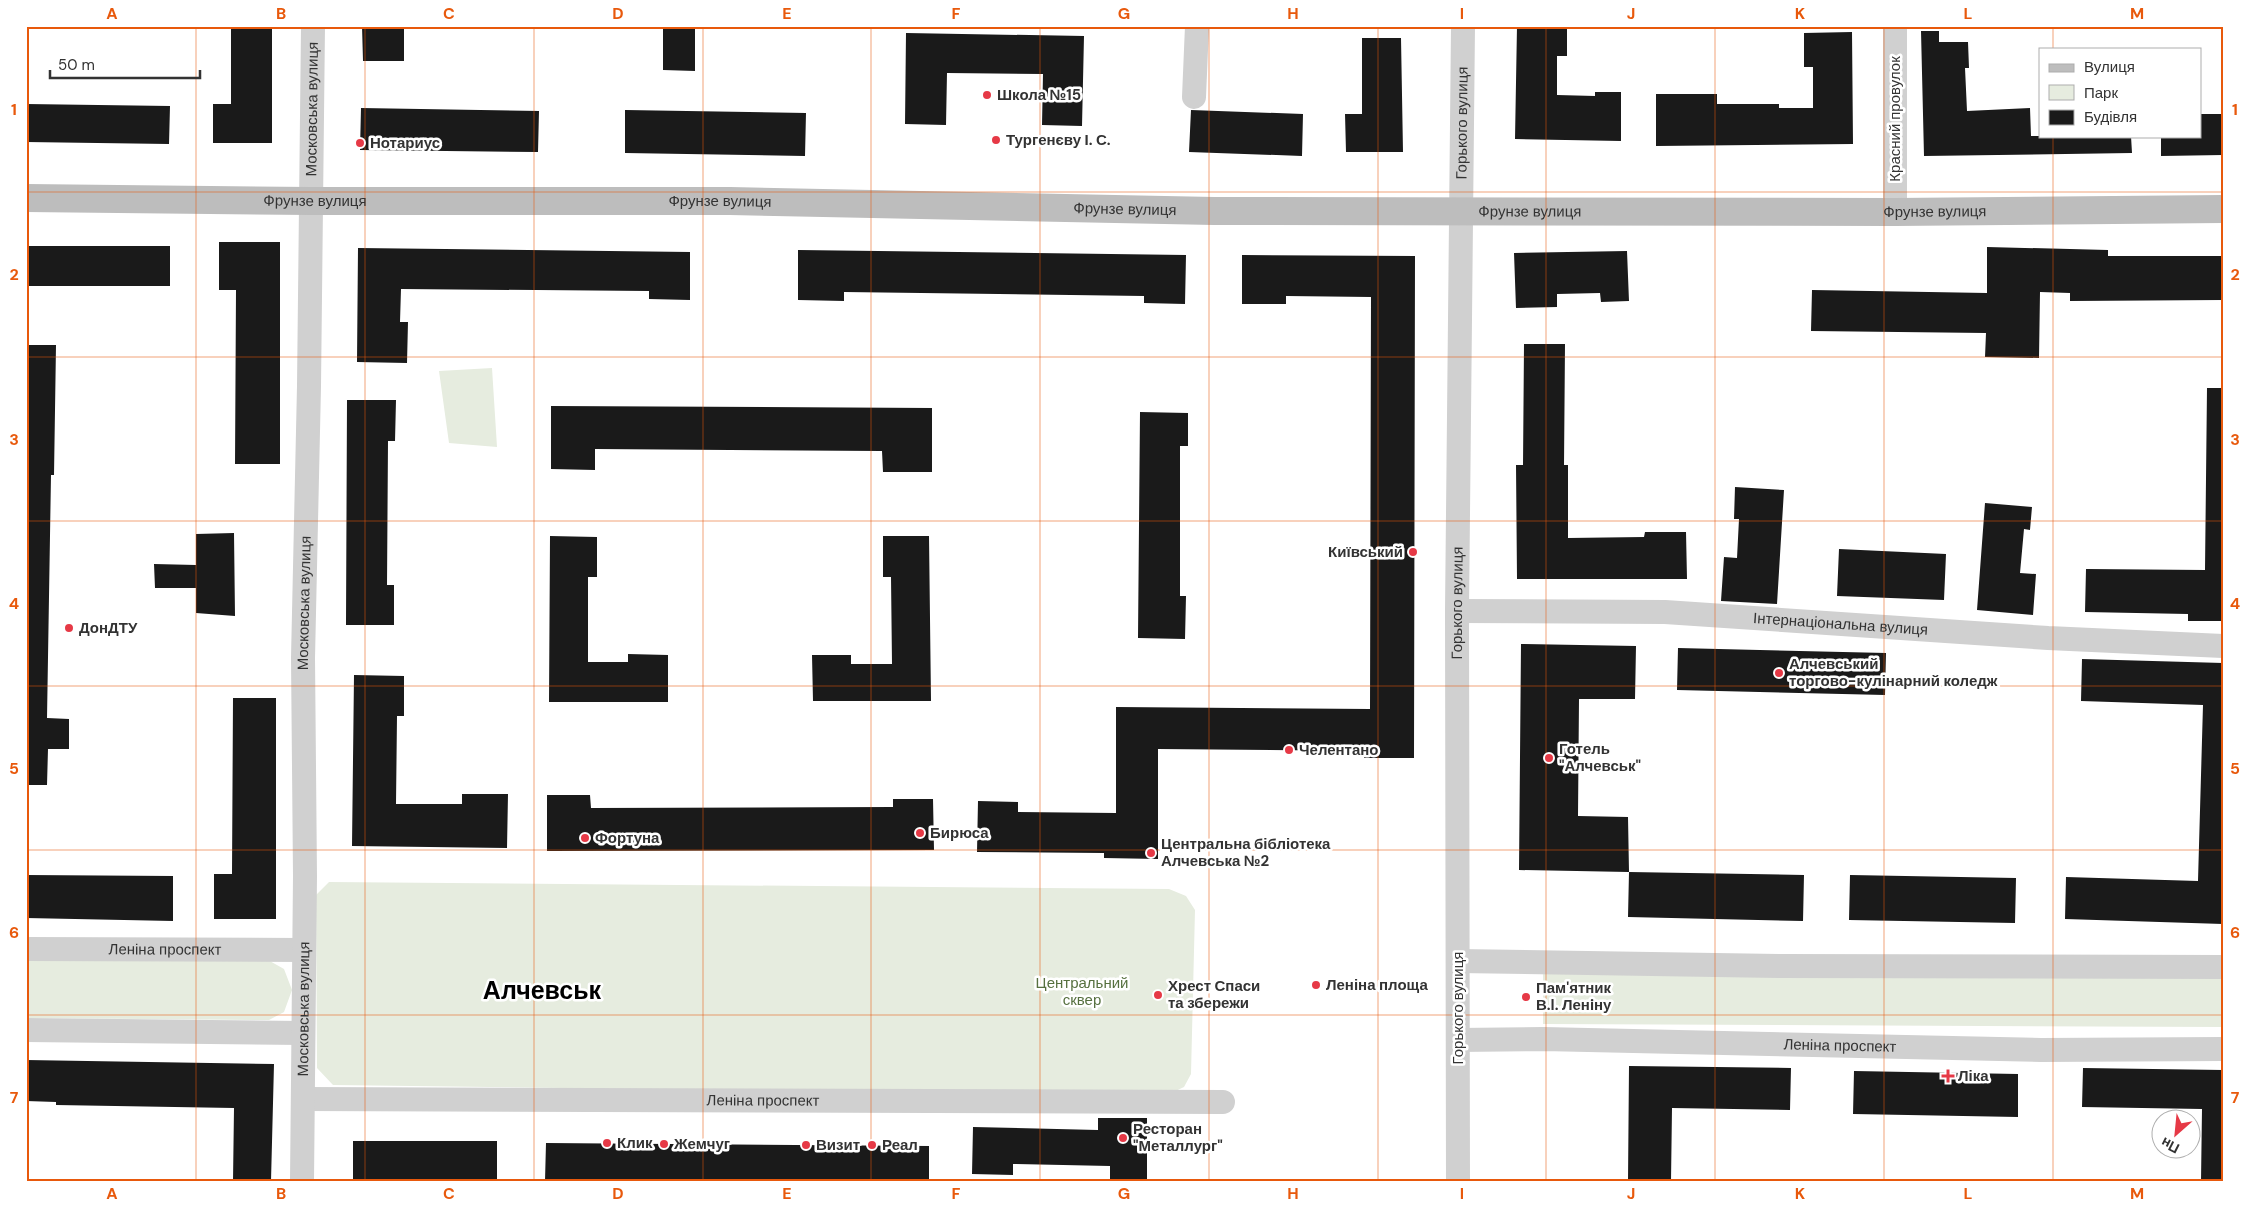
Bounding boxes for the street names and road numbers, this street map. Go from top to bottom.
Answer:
street label: Московська вулиця [301,42,323,177]
street label: Красний провулок [1885,56,1905,182]
street label: Горького вулиця [1451,66,1473,180]
street label: Фрунзе вулиця [263,190,367,211]
street label: Фрунзе вулиця [668,191,772,212]
street label: Фрунзе вулиця [1073,198,1177,220]
street label: Фрунзе вулиця [1478,201,1581,222]
street label: Фрунзе вулиця [1883,201,1987,222]
street label: Московська вулиця [293,535,316,670]
street label: Горького вулиця [1447,546,1468,659]
street label: Інтернаціональна вулиця [1752,608,1929,640]
street label: Леніна проспект [109,939,222,960]
street label: Московська вулиця [293,942,314,1076]
street label: Горького вулиця [1448,952,1468,1064]
street label: Леніна проспект [1783,1034,1897,1057]
street label: Леніна проспект [707,1090,820,1111]

